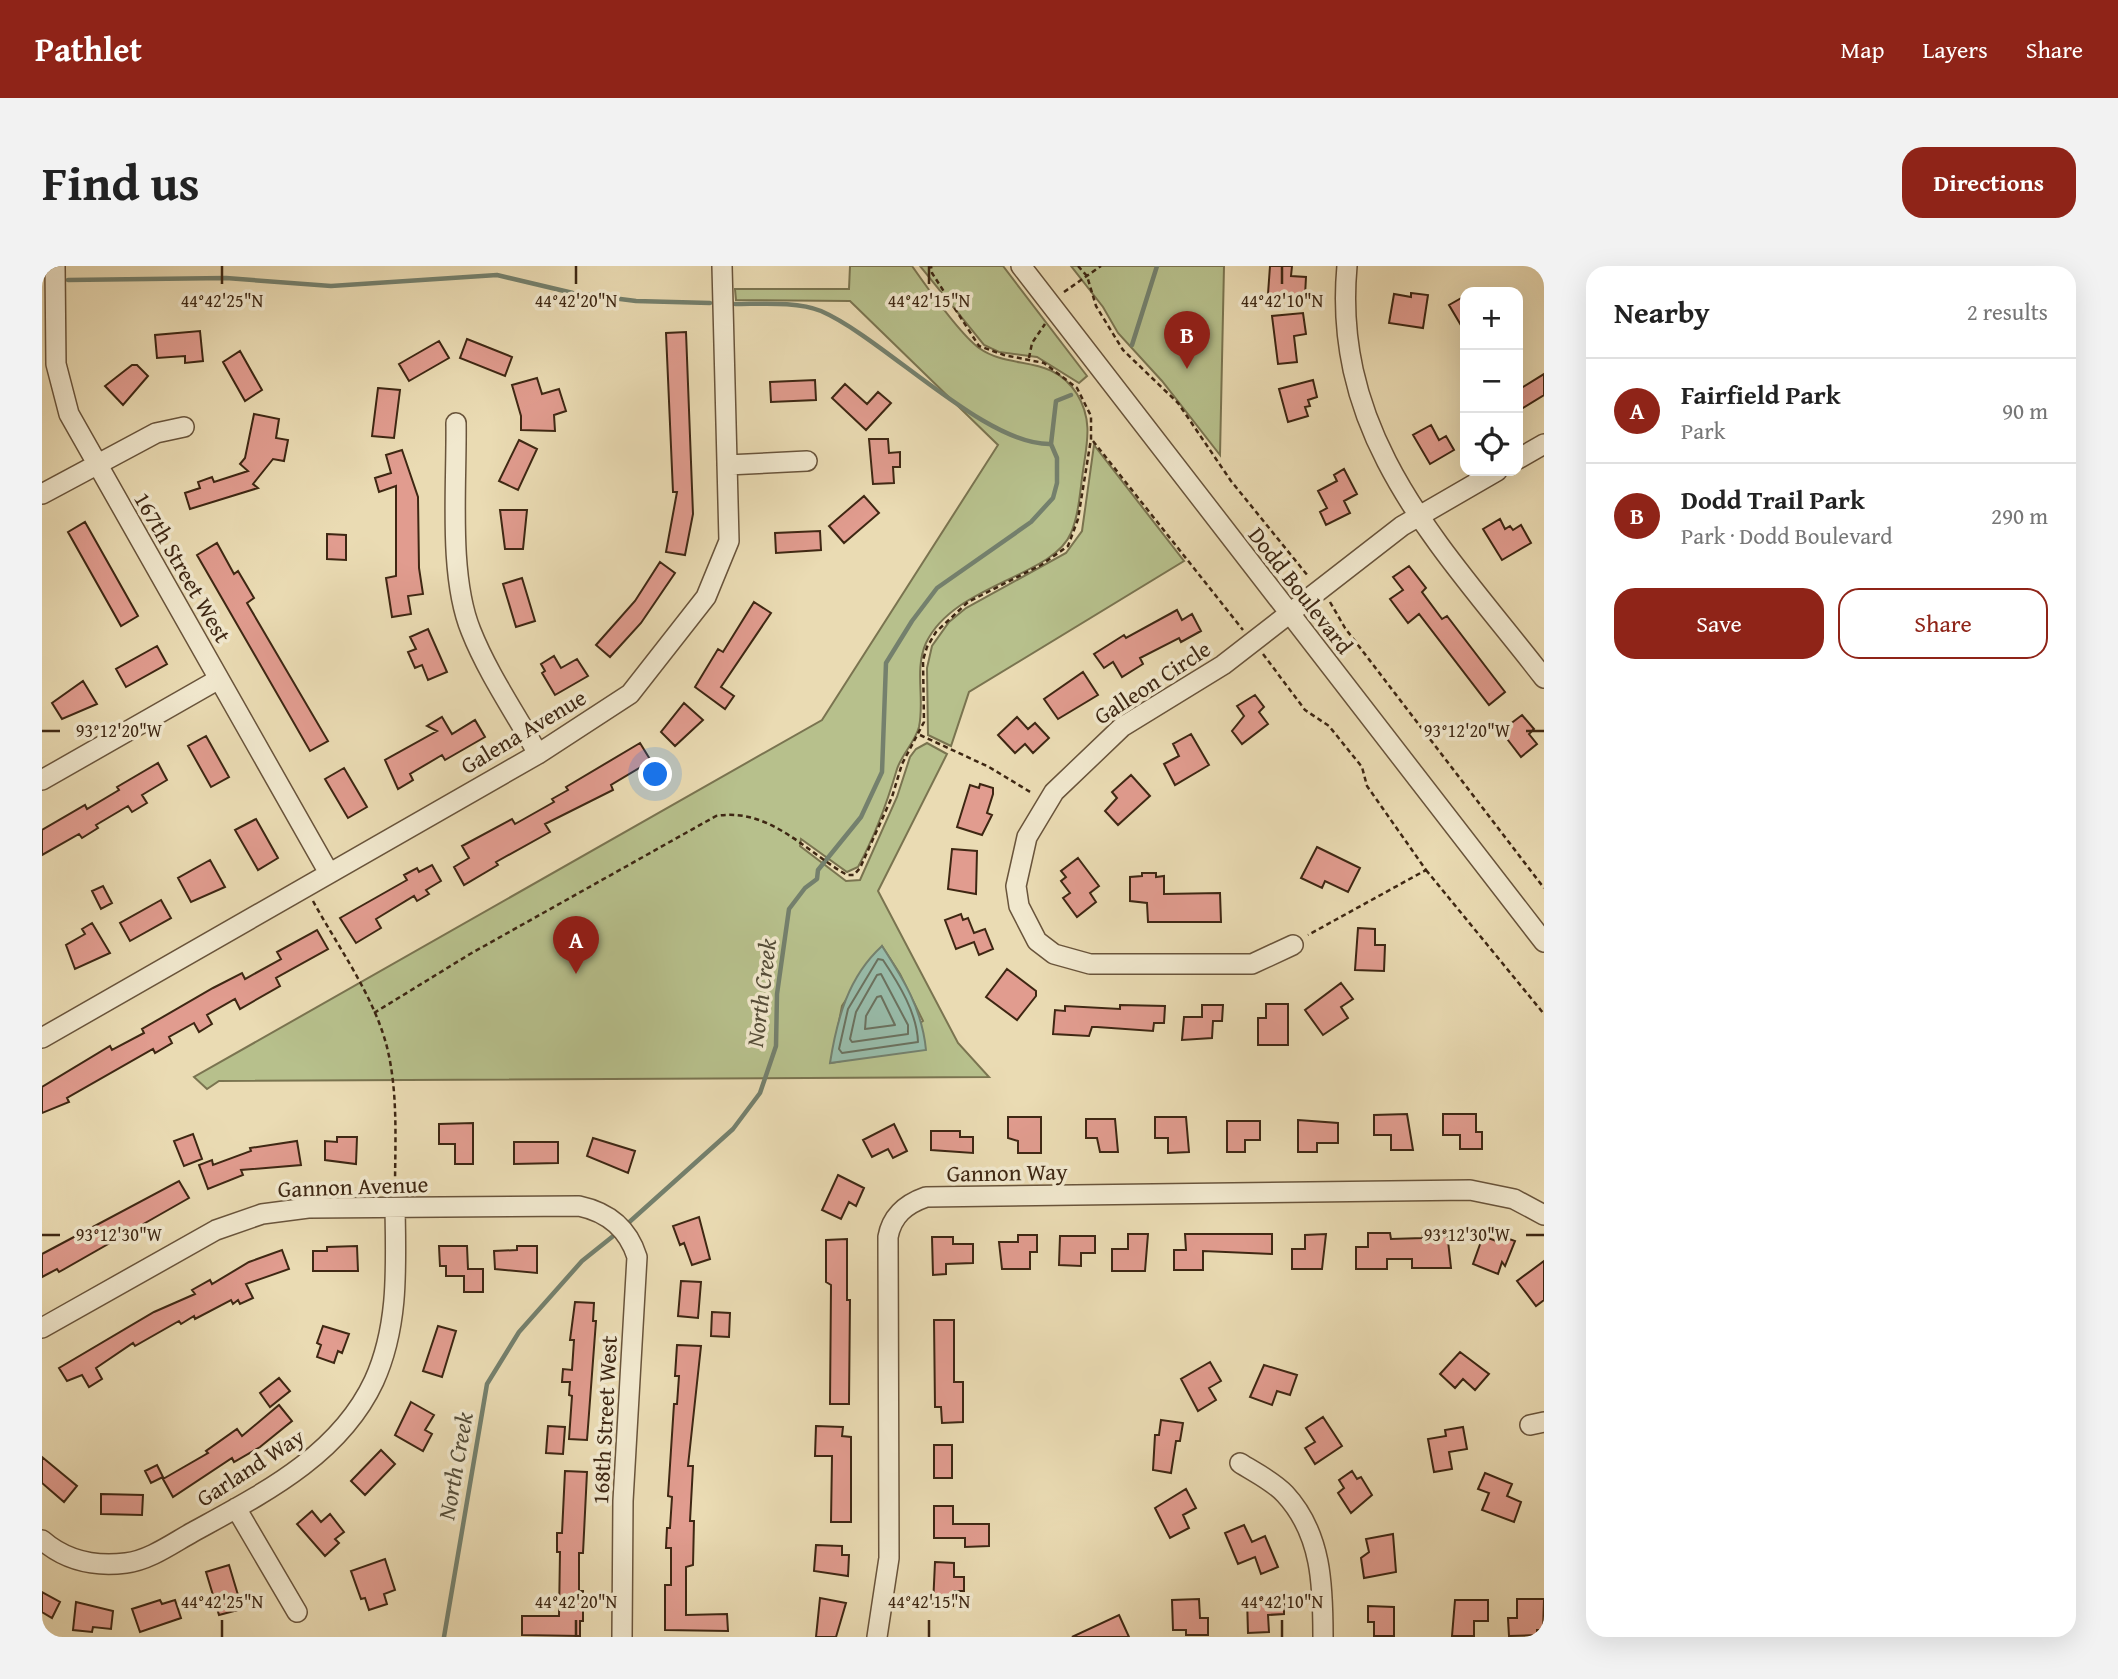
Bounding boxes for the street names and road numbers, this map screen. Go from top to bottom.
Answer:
street label: 167th Street West [126,485,240,649]
street label: Dodd Boulevard [1241,519,1362,661]
street label: Galleon Circle [1087,632,1217,732]
street label: Galena Avenue [454,680,592,782]
street label: Gannon Way [946,1154,1068,1190]
street label: Gannon Avenue [277,1167,429,1205]
street label: 168th Street West [583,1335,625,1505]
street label: Garland Way [190,1420,311,1514]

